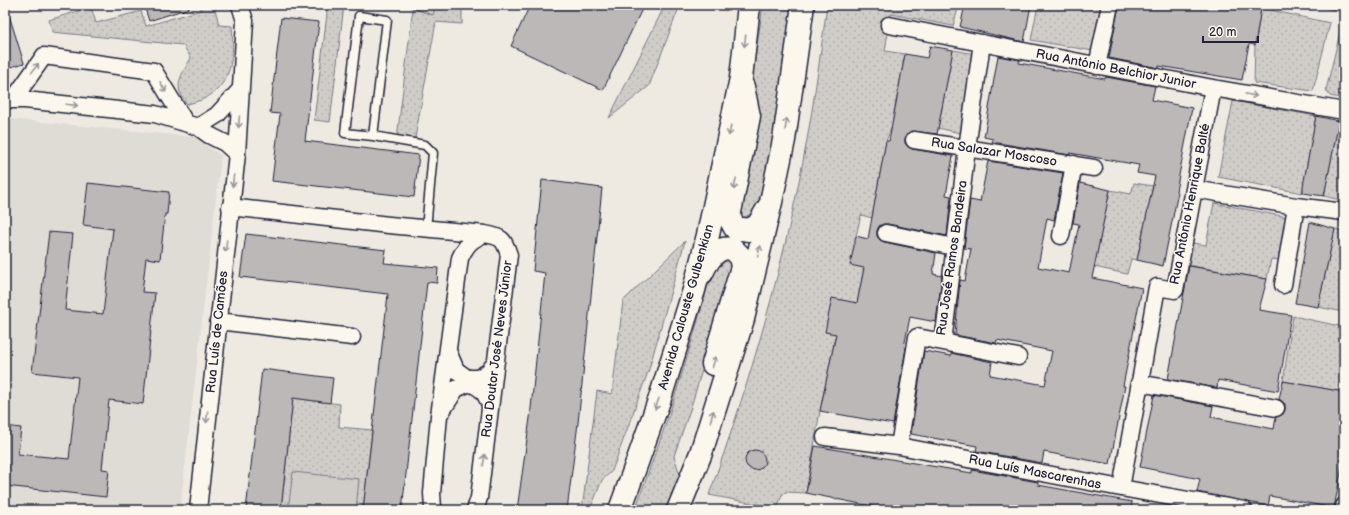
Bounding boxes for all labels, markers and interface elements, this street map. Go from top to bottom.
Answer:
scale bar [1203,18,1258,44]
text: 20 m [1209,25,1236,40]
one-way arrow [741,34,749,47]
street label: Rua António Belchior Junior [1035,46,1198,92]
one-way arrow [31,63,40,74]
one-way arrow [160,81,168,93]
one-way arrow [1244,91,1257,99]
one-way arrow [65,101,78,109]
one-way arrow [235,115,242,128]
one-way arrow [782,118,790,131]
street label: Rua António Henrique Balté [1167,122,1214,286]
one-way arrow [726,123,734,136]
street label: Rua Salazar Moscoso [930,134,1058,170]
one-way arrow [230,174,237,187]
one-way arrow [731,178,739,191]
street label: Rua José Ramos Bandeira [933,179,971,337]
street label: Avenida Calouste Gulbenkian [655,222,717,392]
one-way arrow [222,239,230,252]
one-way arrow [756,245,764,258]
street label: Rua Doutor José Neves Júnior [478,259,516,438]
street label: Rua Luís de Camões [203,270,231,394]
one-way arrow [711,356,718,369]
one-way arrow [653,397,661,409]
one-way arrow [204,410,211,423]
one-way arrow [709,410,716,423]
street label: Rua Luís Mascarenhas [967,451,1103,493]
one-way arrow [480,454,488,467]

